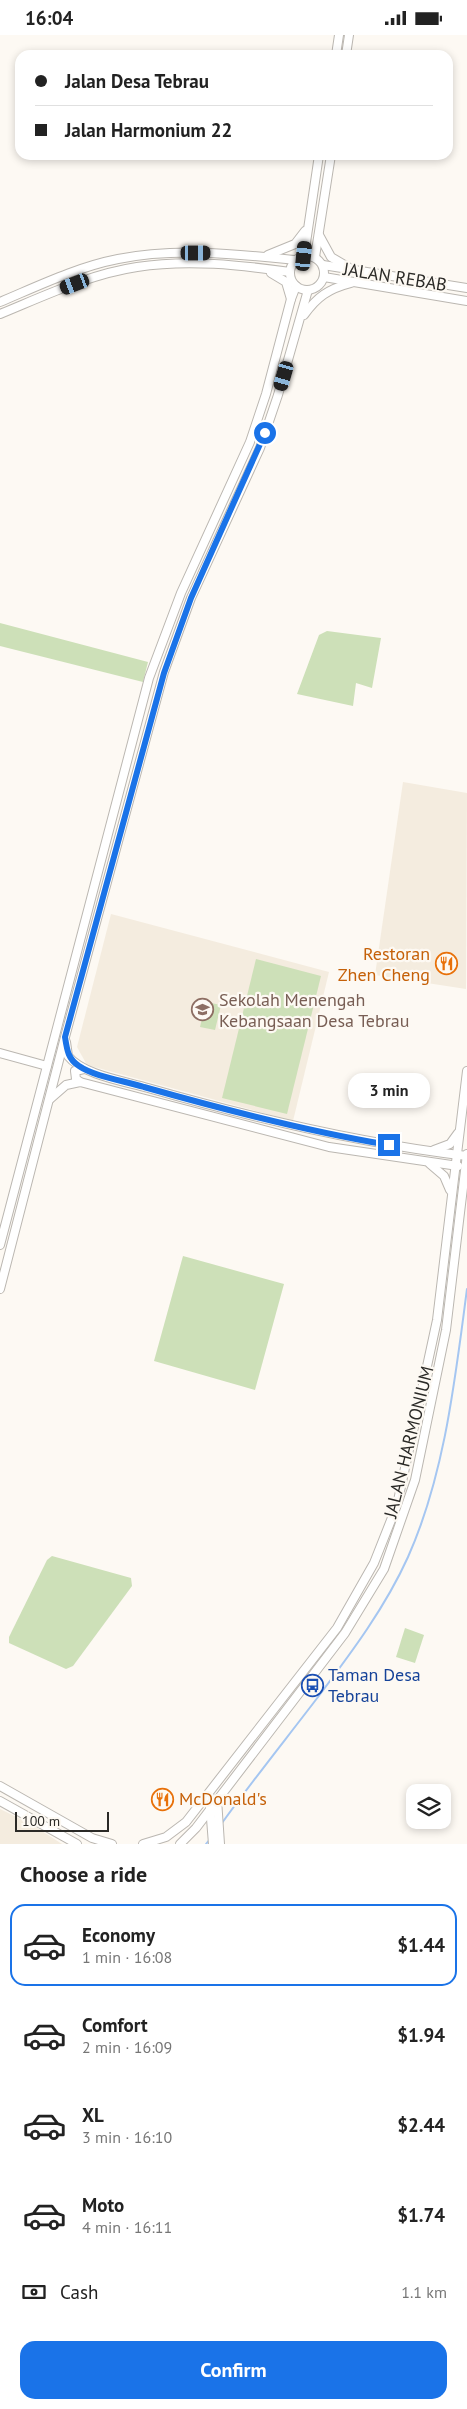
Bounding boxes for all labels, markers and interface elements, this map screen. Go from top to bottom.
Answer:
text: 16:04 [25,6,73,30]
text: Jalan Desa Tebrau [65,69,209,93]
text: Jalan Harmonium 22 [65,118,232,142]
car [294,240,313,272]
car [181,246,211,261]
street label: JALAN REBAB [341,257,449,296]
car [58,272,91,296]
car [272,360,295,392]
route start [254,422,276,444]
place label: Restoran Zhen Cheng [338,942,430,986]
restaurant icon: Restoran Zhen Cheng [434,952,458,976]
place label: Sekolah Menengah Kebangsaan Desa Tebrau [219,988,409,1032]
school or university icon: Sekolah Menengah Kebangsaan Desa Tebrau [191,998,215,1022]
callout: 3 min [348,1073,430,1107]
text: 3 min [369,1080,409,1100]
route end [378,1134,400,1156]
street label: JALAN HARMONIUM [378,1363,439,1521]
place label: Taman Desa Tebrau [328,1663,421,1707]
bus stop icon: Taman Desa Tebrau [300,1673,324,1697]
map controls [406,1784,451,1829]
button: layers [406,1784,451,1829]
restaurant icon: McDonald's [151,1787,175,1811]
place label: McDonald's [179,1787,267,1810]
scale bar [15,1809,109,1832]
text: 100 m [22,1812,60,1830]
text: Choose a ride [20,1860,147,1888]
icon: car [22,1923,67,1968]
text: Economy [82,1923,155,1947]
text: $1.44 [397,1933,445,1957]
text: 1 min · 16:08 [82,1947,172,1967]
icon: car [22,2013,67,2058]
text: Comfort [82,2013,148,2037]
text: $1.94 [397,2023,445,2047]
text: 2 min · 16:09 [82,2037,172,2057]
icon: car [22,2103,67,2148]
text: XL [82,2103,104,2127]
text: $2.44 [397,2113,445,2137]
text: 3 min · 16:10 [82,2127,172,2147]
icon: car [22,2193,67,2238]
text: Moto [82,2193,124,2217]
text: $1.74 [397,2203,445,2227]
text: 4 min · 16:11 [82,2217,172,2237]
icon: cash [20,2278,48,2306]
text: Cash [60,2280,98,2304]
text: 1.1 km [401,2282,447,2302]
button: Confirm [20,2341,447,2399]

